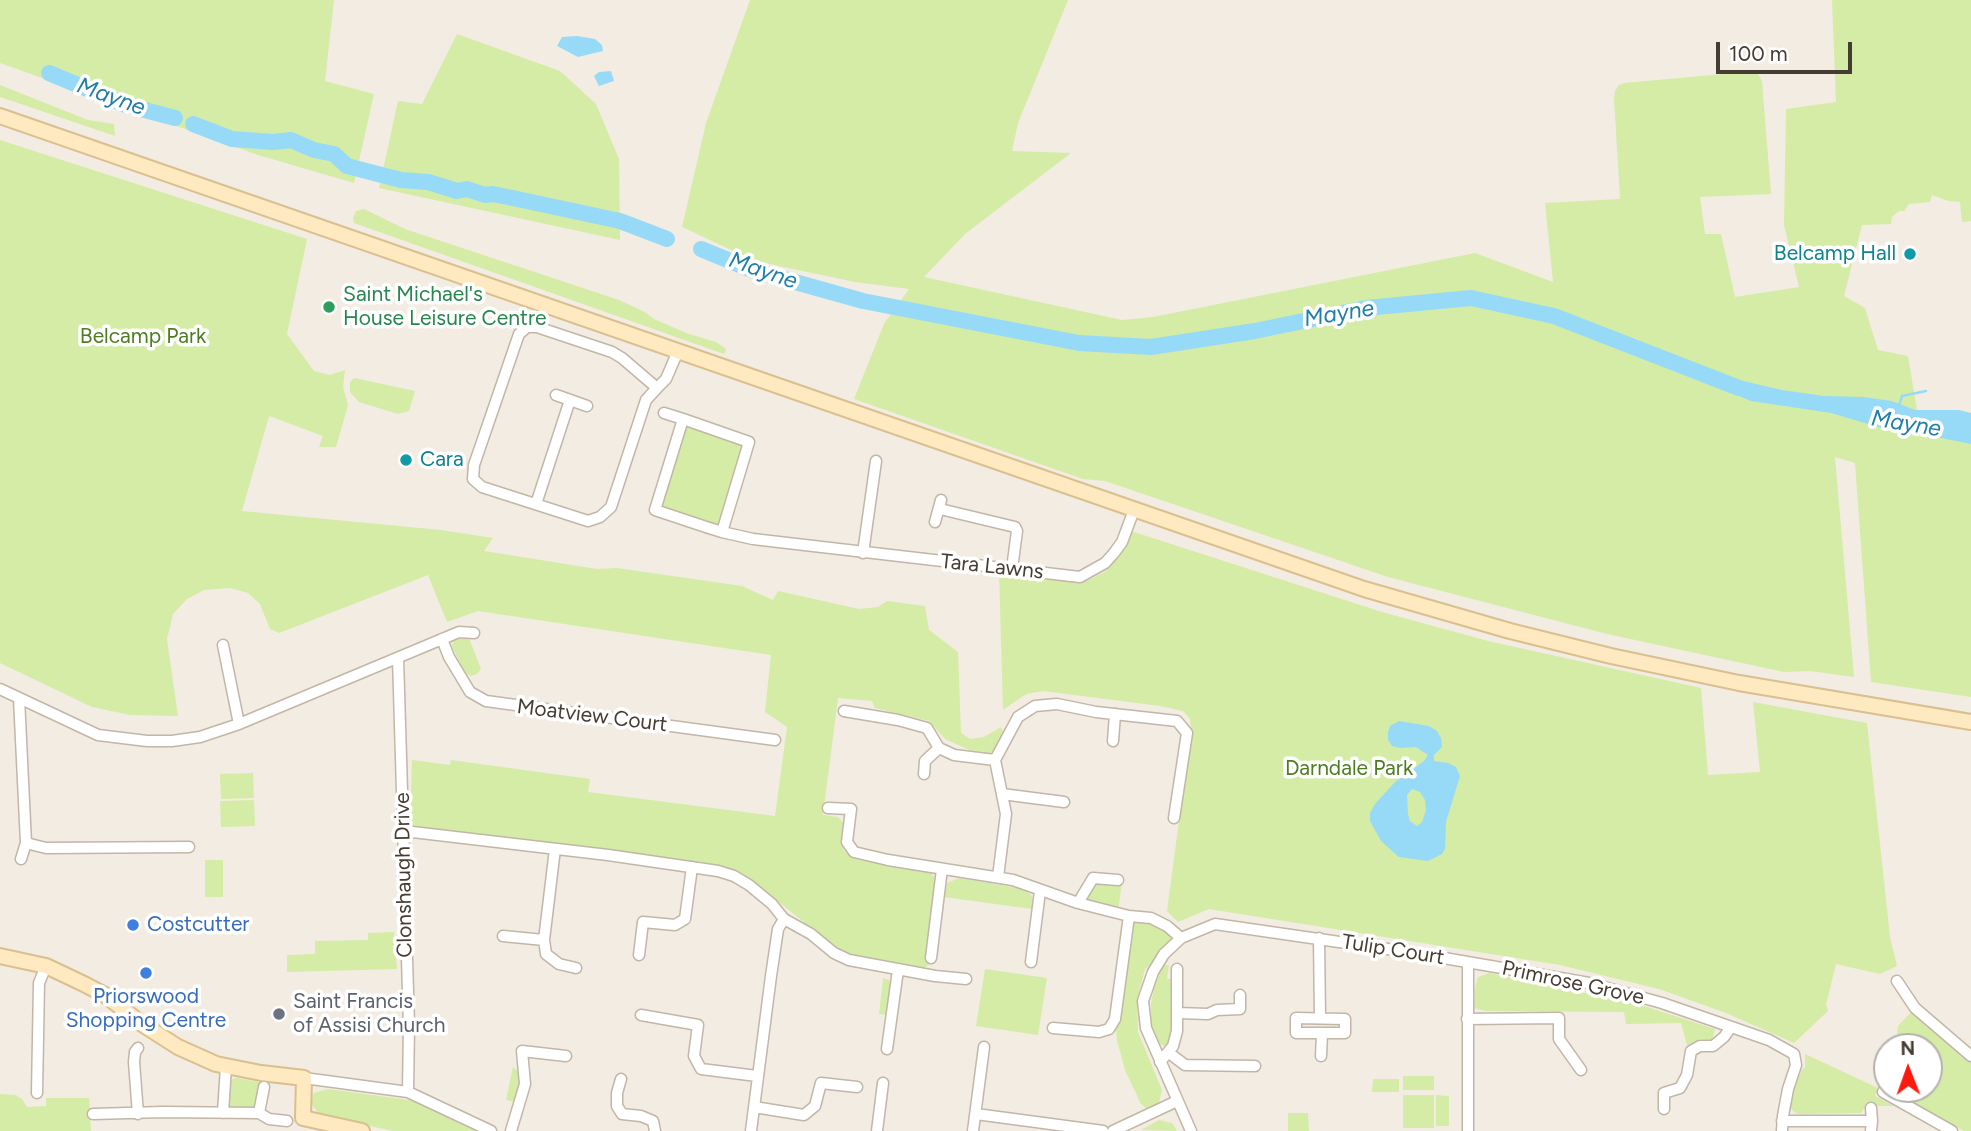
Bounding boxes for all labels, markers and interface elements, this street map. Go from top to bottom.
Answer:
scale bar [1719,28,1856,72]
text: 100 m [1729,41,1788,66]
water label: Mayne [73,72,149,122]
place label: Belcamp Hall [1774,241,1896,267]
water label: Mayne [725,246,801,296]
marker: Belcamp Hall [1902,246,1918,262]
place label: Saint Michael's House Leisure Centre [343,282,546,332]
water label: Mayne [1302,295,1376,333]
marker: Saint Michael's House Leisure Centre [321,299,337,315]
park label: Belcamp Park [80,324,206,350]
water label: Mayne [1869,405,1943,443]
place label: Cara [420,447,464,473]
marker: Cara [398,452,414,468]
street label: Tara Lawns [939,549,1045,585]
street label: Moatview Court [515,694,669,738]
park label: Darndale Park [1285,756,1413,782]
street label: Clonshaugh Drive [390,792,418,958]
place label: Costcutter [147,912,249,938]
marker: Costcutter [125,917,141,933]
street label: Tulip Court [1340,929,1446,971]
street label: Primrose Grove [1500,956,1646,1010]
marker: Priorswood Shopping Centre [138,965,154,981]
place label: Priorswood Shopping Centre [66,984,226,1034]
place label: Saint Francis of Assisi Church [293,989,445,1039]
marker: Saint Francis of Assisi Church [271,1006,287,1022]
north arrow [1873,1033,1943,1103]
text: N [1900,1037,1915,1060]

